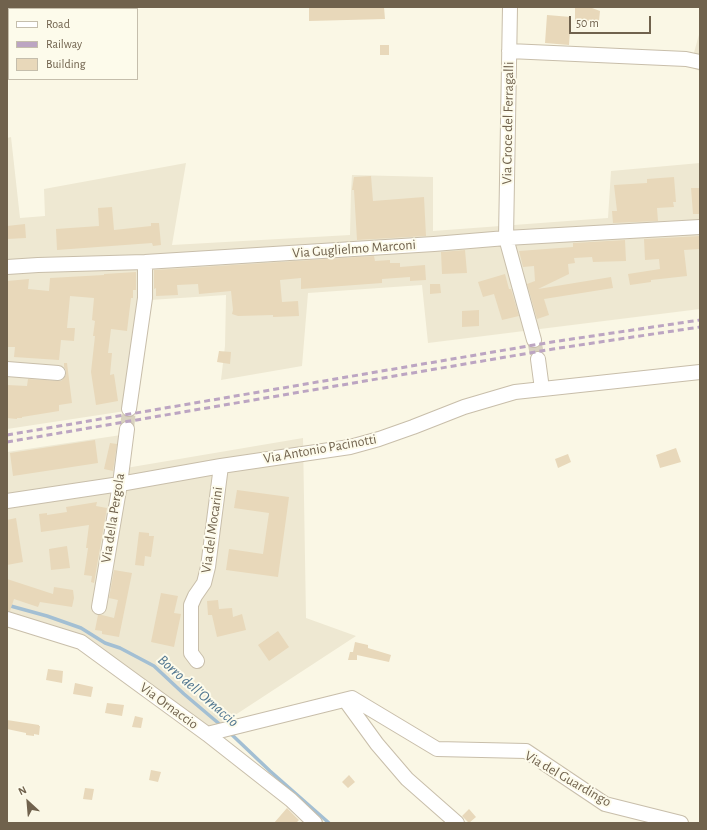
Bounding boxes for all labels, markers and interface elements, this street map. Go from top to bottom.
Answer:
legend [8,8,138,80]
scale bar [571,8,653,34]
text: 50 m [576,17,599,29]
text: Road [46,18,70,30]
text: Railway [46,38,82,50]
text: Building [46,58,86,70]
street label: Via Croce del Ferragalli [499,61,517,185]
street label: Via Guglielmo Marconi [292,236,416,262]
street label: Via Antonio Pacinotti [262,431,378,467]
street label: Via della Pergola [98,472,128,564]
street label: Via del Mocarini [198,486,226,574]
water label: Borro dell'Ornaccio [154,651,242,731]
street label: Via Ornaccio [136,679,202,733]
street label: Via del Guardingo [522,747,614,811]
north arrow [8,782,48,822]
text: N [17,784,28,797]

